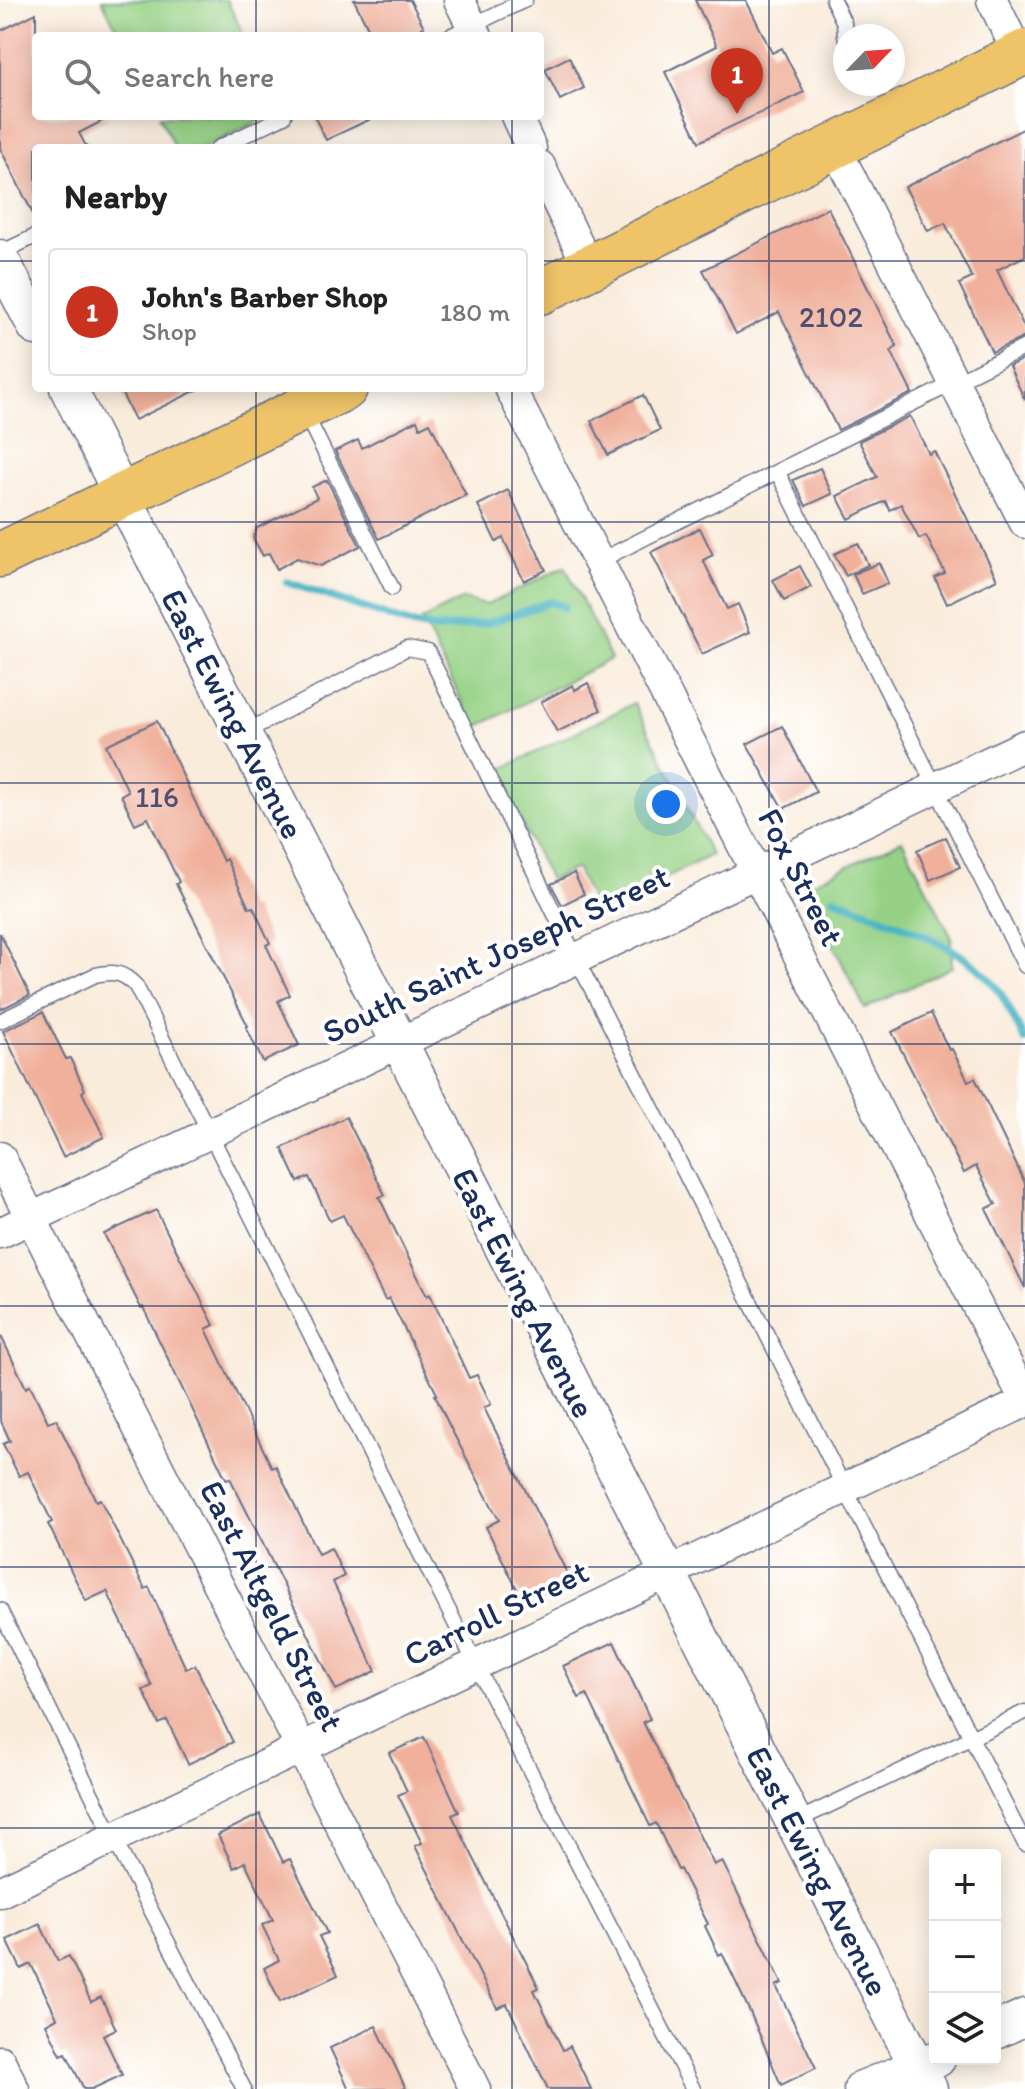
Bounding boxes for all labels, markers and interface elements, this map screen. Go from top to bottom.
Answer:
north arrow [833,24,905,96]
search box [32,32,544,120]
pin: 1 [711,48,763,114]
icon: search [60,54,104,98]
text: Search here [124,58,274,95]
text: Nearby [64,176,167,217]
text: John's Barber Shop [142,278,388,315]
text: 1 [86,296,98,328]
text: 180 m [440,296,510,328]
house number: 2102 [799,298,863,335]
text: Shop [142,315,197,347]
street label: East Ewing Avenue [152,582,314,846]
house number: 116 [135,778,179,815]
your location [646,784,686,824]
street label: Fox Street [749,801,853,953]
street label: South Saint Joseph Street [316,856,676,1052]
street label: East Ewing Avenue [443,1161,605,1425]
street label: East Altgeld Street [191,1474,353,1738]
street label: Carroll Street [397,1551,595,1675]
street label: East Ewing Avenue [737,1739,899,2003]
map controls [929,1849,1001,2065]
button: + [929,1849,1001,1921]
button: − [929,1921,1001,1993]
button: layers [929,1993,1001,2065]

